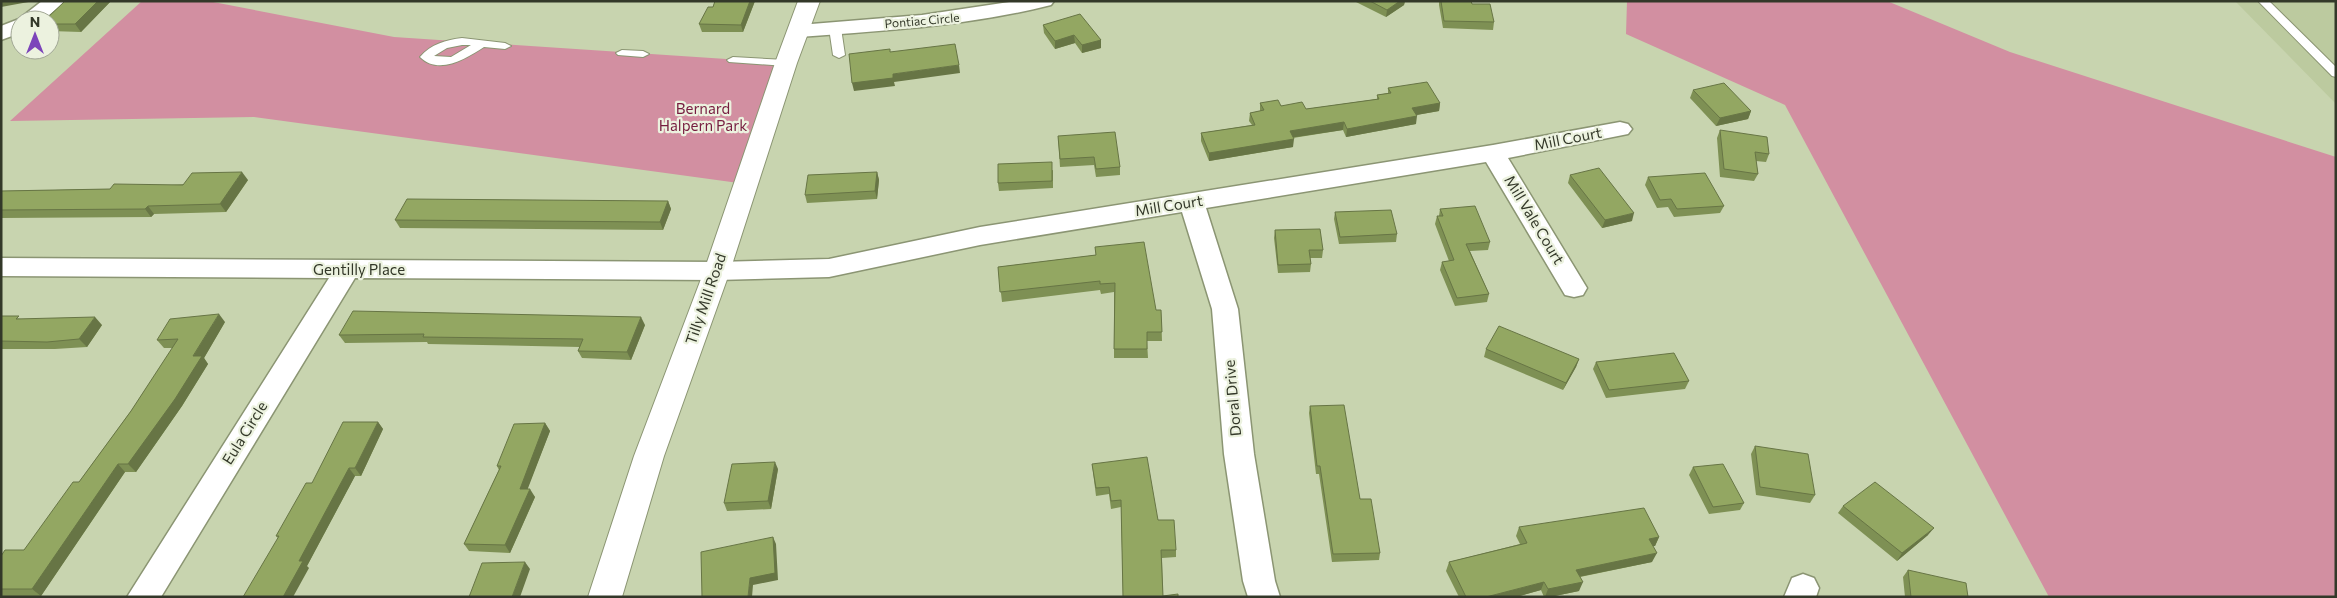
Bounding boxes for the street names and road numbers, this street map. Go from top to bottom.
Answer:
street label: Pontiac Circle [884,10,960,30]
street label: Mill Court [1532,123,1603,153]
street label: Mill Vale Court [1501,172,1568,267]
street label: Mill Court [1134,191,1204,219]
street label: Tilly Mill Road [681,251,729,347]
street label: Gentilly Place [313,260,405,278]
street label: Doral Drive [1220,359,1244,437]
street label: Eula Circle [218,398,271,467]

